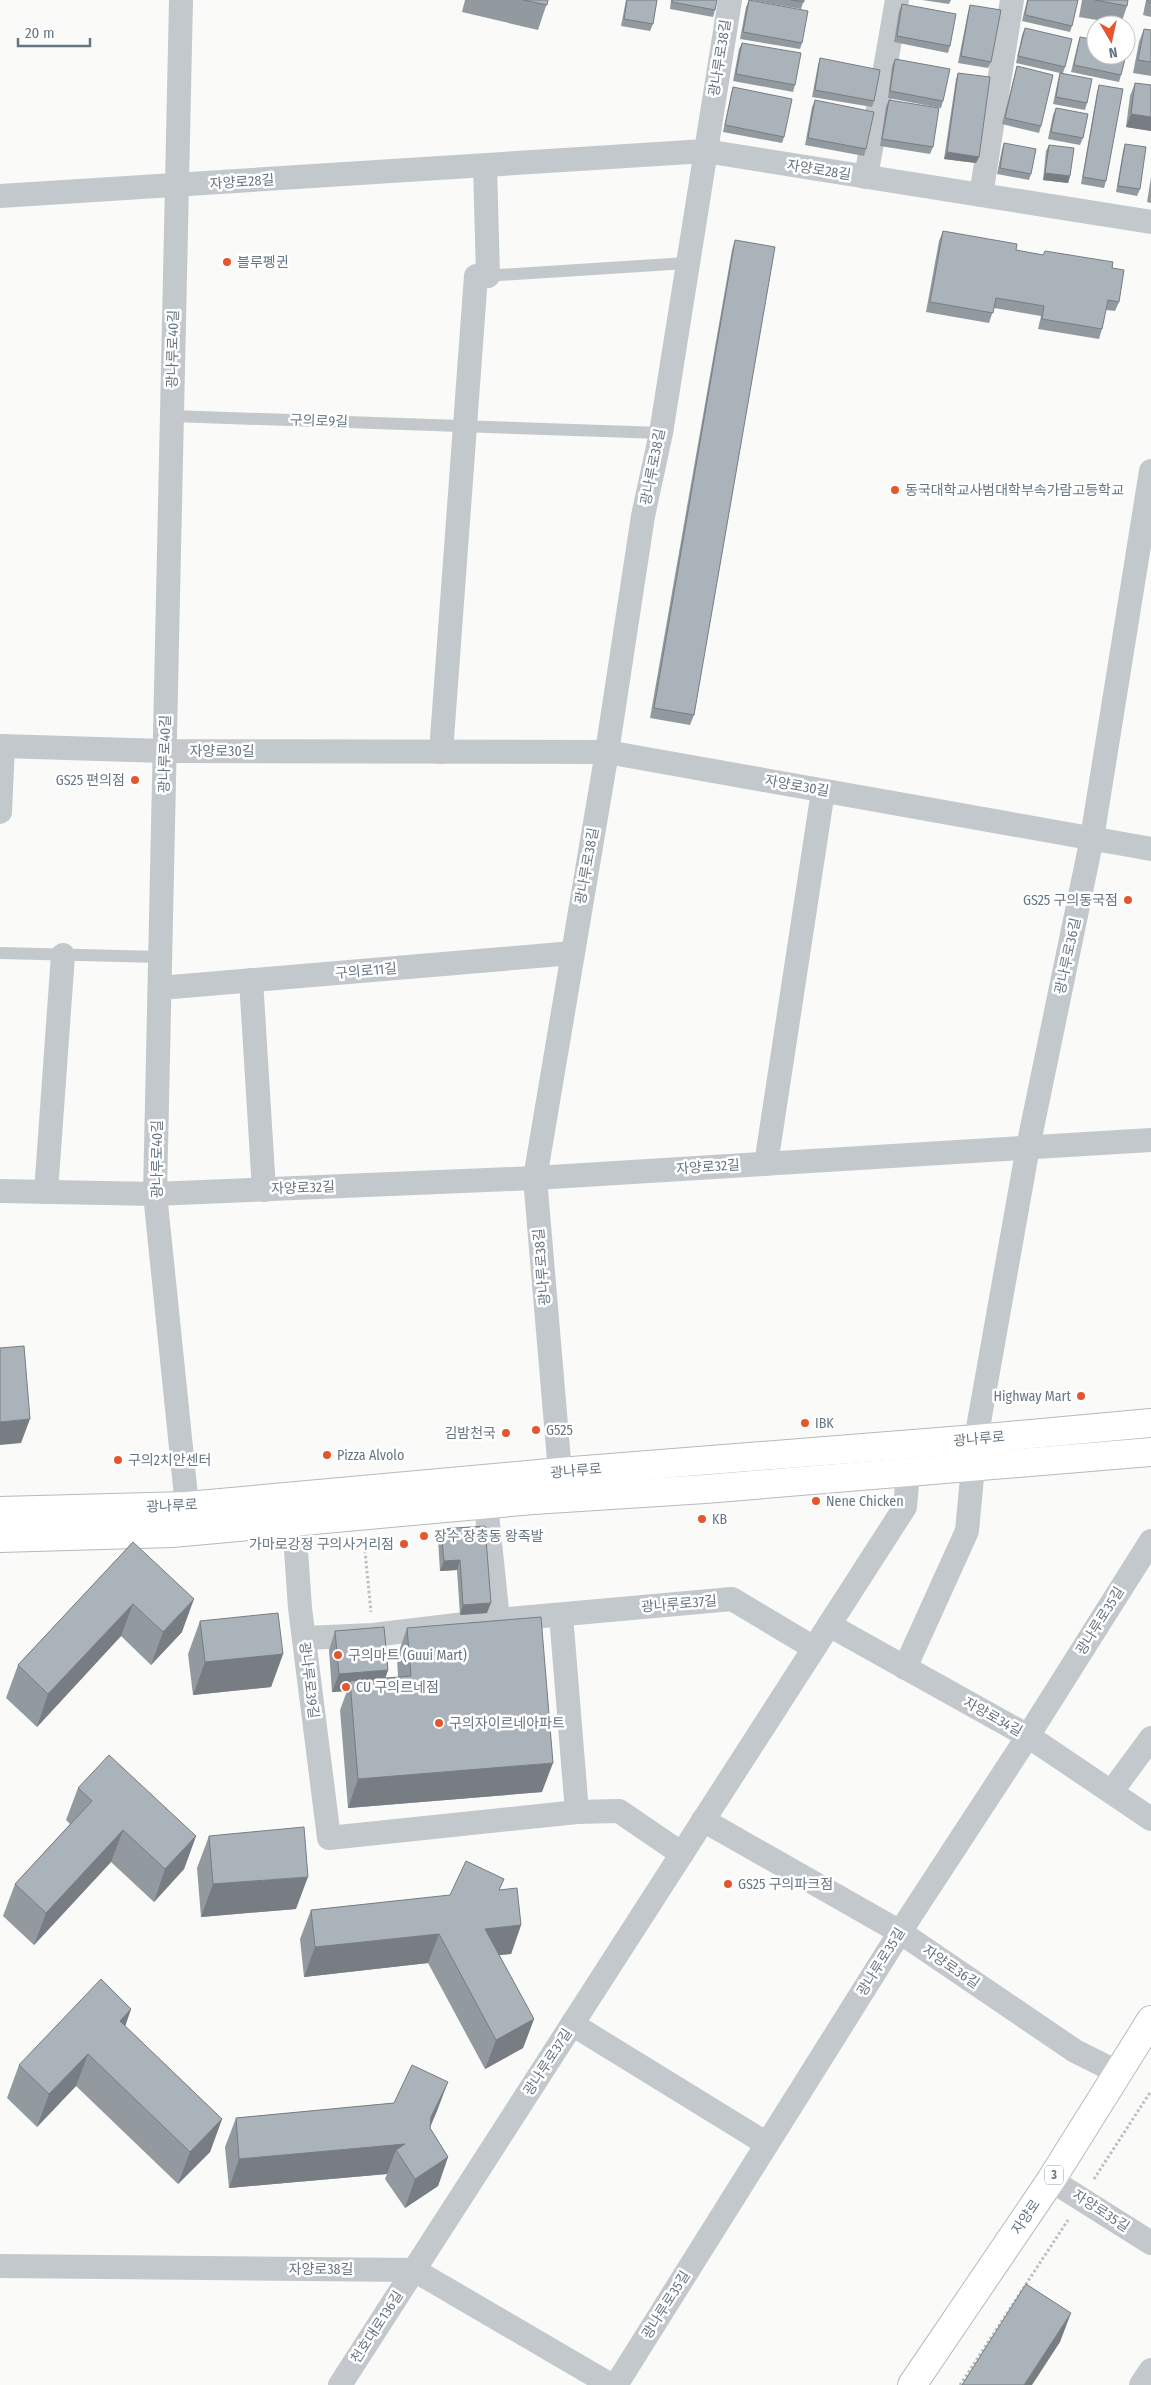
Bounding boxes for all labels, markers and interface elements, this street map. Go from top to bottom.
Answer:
scale bar [18,15,90,47]
north arrow [1086,15,1136,65]
street label: 광나루로38길 [706,18,734,98]
text: 20 m [25,24,55,42]
text: N [1107,43,1118,61]
street label: 자양로28길 [786,157,852,183]
street label: 자양로28길 [209,171,275,193]
place label: 블루펭귄 [237,254,289,271]
marker: 블루펭귄 [221,256,233,268]
street label: 광나루로40길 [164,310,182,388]
street label: 구의로9길 [290,411,348,431]
street label: 광나루로38길 [637,427,669,507]
place label: 동국대학교사범대학부속가람고등학교 [905,482,1124,499]
marker: 동국대학교사범대학부속가람고등학교 [889,484,901,496]
street label: 광나루로40길 [156,715,174,793]
street label: 자양로30길 [189,743,255,760]
place label: GS25 편의점 [56,772,125,789]
street label: 자양로30길 [763,772,831,800]
marker: GS25 편의점 [129,774,141,786]
street label: 광나루로38길 [572,826,602,906]
place label: GS25 구의동국점 [1023,892,1118,909]
marker: GS25 구의동국점 [1122,894,1134,906]
street label: 광나루로36길 [1052,916,1084,996]
street label: 구의로11길 [334,960,398,982]
street label: 광나루로40길 [149,1120,166,1198]
street label: 자양로32길 [676,1156,740,1178]
street label: 자양로32길 [271,1178,335,1198]
street label: 광나루로38길 [530,1228,554,1306]
place label: Highway Mart [994,1388,1071,1405]
marker: Highway Mart [1075,1390,1087,1402]
place label: IBK [815,1415,834,1432]
marker: IBK [799,1417,811,1429]
place label: G525 [546,1422,573,1439]
marker: G525 [530,1424,542,1436]
place label: 김밤천국 [444,1425,496,1442]
marker: 김밤천국 [500,1427,512,1439]
street label: 광나루로 [953,1428,1006,1450]
place label: Pizza Alvolo [337,1447,404,1464]
marker: Pizza Alvolo [321,1449,333,1461]
place label: 구의2치안센터 [128,1452,211,1469]
marker: 구의2치안센터 [112,1454,124,1466]
street label: 광나루로 [550,1460,603,1482]
place label: Nene Chicken [826,1493,904,1510]
marker: Nene Chicken [810,1495,822,1507]
street label: 광나루로 [146,1496,198,1516]
place label: KB [712,1511,727,1528]
marker: KB [696,1513,708,1525]
place label: 장수 장충동 왕족발 [434,1528,544,1545]
marker: 장수 장충동 왕족발 [418,1530,430,1542]
place label: 가마로강정 구의사거리점 [249,1536,394,1553]
marker: 가마로강정 구의사거리점 [398,1538,410,1550]
street label: 광나루로35길 [1072,1584,1128,1658]
street label: 광나루로37길 [640,1592,718,1616]
street label: 광나루로39길 [296,1641,322,1719]
place label: 구의마트 (Guui Mart) [348,1647,467,1664]
marker: 구의마트 (Guui Mart) [332,1649,344,1661]
place label: CU 구의르네점 [356,1679,439,1696]
marker: CU 구의르네점 [340,1681,352,1693]
street label: 자양로34길 [961,1694,1025,1740]
place label: 구의자이르네아파트 [449,1715,565,1732]
marker: 구의자이르네아파트 [433,1717,445,1729]
place label: GS25 구의파크점 [738,1876,833,1893]
marker: GS25 구의파크점 [722,1878,734,1890]
street label: 광나루로35길 [853,1925,909,1999]
street label: 자양로36길 [919,1942,983,1992]
street label: 광나루로37길 [520,2025,576,2099]
road number: 3 [1045,2166,1063,2184]
street label: 자양로35길 [1069,2186,1133,2236]
street label: 자양로 [1008,2196,1044,2238]
street label: 자양로38길 [289,2261,353,2278]
street label: 광나루로35길 [638,2268,694,2342]
street label: 천호대로136길 [347,2288,407,2366]

